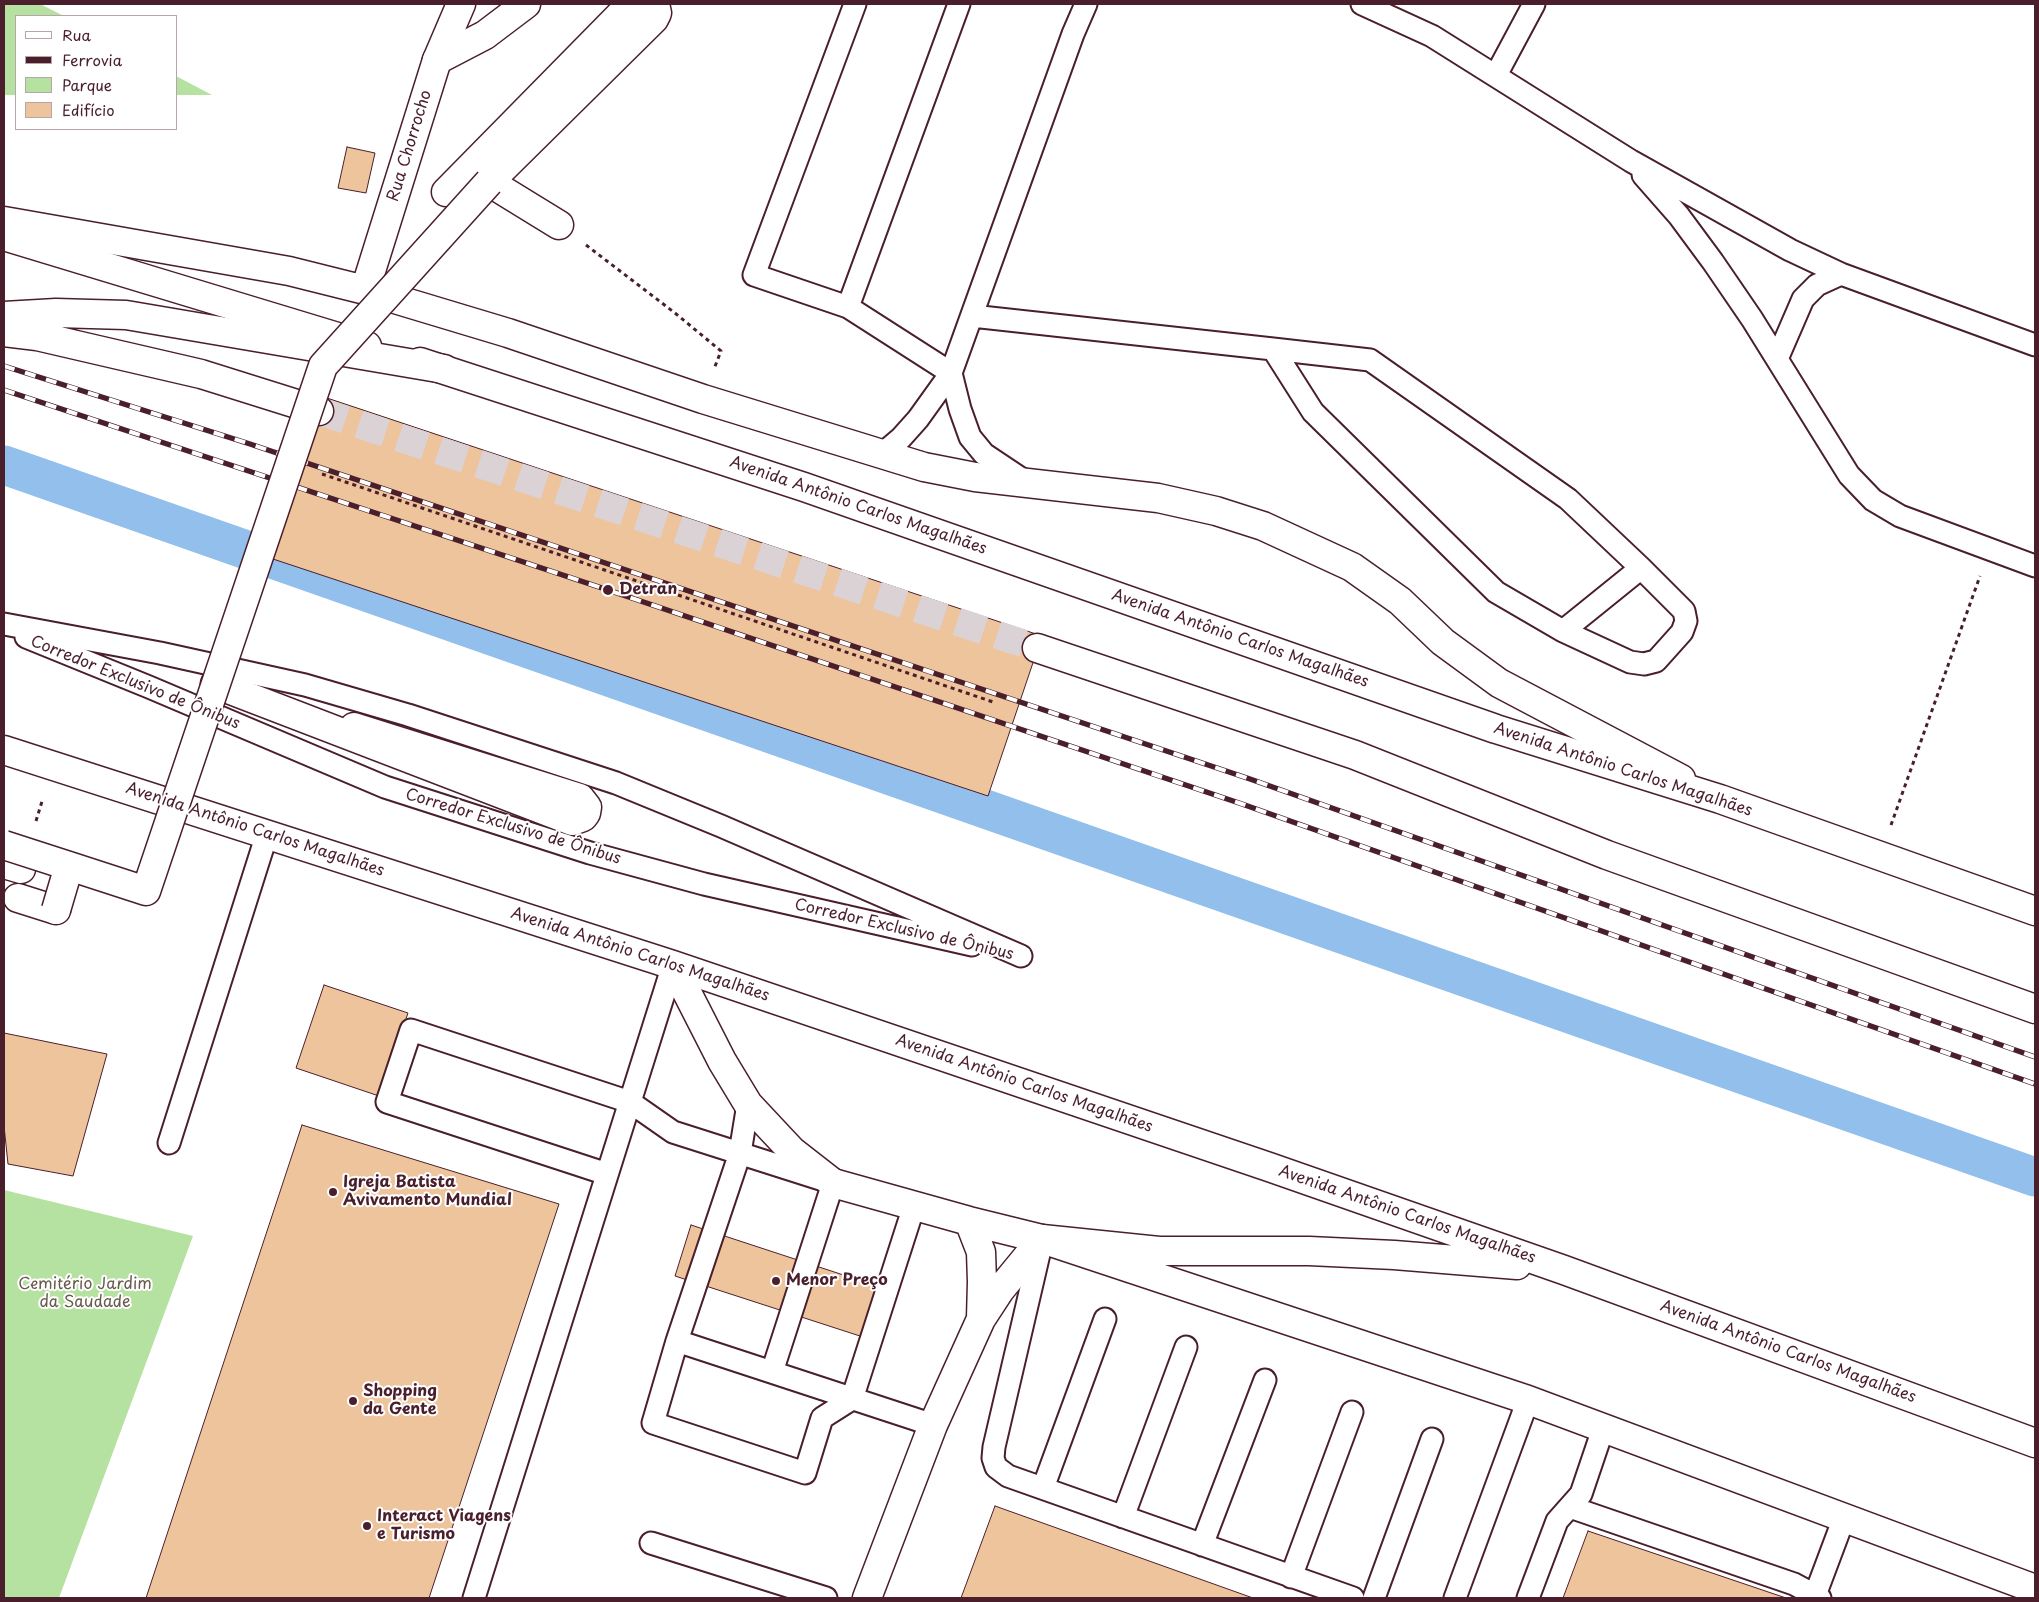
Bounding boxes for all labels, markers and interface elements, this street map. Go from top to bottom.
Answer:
legend [15,15,178,130]
text: Rua [62,23,91,46]
text: Ferrovia [62,48,122,71]
text: Parque [62,73,112,96]
street label: Rua Chorrocho [384,88,436,204]
text: Edifício [62,98,115,121]
street label: Avenida Antônio Carlos Magalhães [727,453,989,559]
place label: Detran [619,580,677,600]
marker: Detran [601,583,615,597]
street label: Avenida Antônio Carlos Magalhães [1109,586,1371,692]
street label: Corredor Exclusivo de Ônibus [27,632,243,734]
street label: Avenida Antônio Carlos Magalhães [1491,719,1755,821]
street label: Avenida Antônio Carlos Magalhães [123,779,387,881]
street label: Corredor Exclusivo de Ônibus [403,785,623,869]
street label: Corredor Exclusivo de Ônibus [793,895,1015,965]
street label: Avenida Antônio Carlos Magalhães [508,904,772,1006]
street label: Avenida Antônio Carlos Magalhães [893,1031,1155,1137]
street label: Avenida Antônio Carlos Magalhães [1276,1162,1538,1268]
place label: Igreja Batista Avivamento Mundial [343,1173,512,1211]
marker: Igreja Batista Avivamento Mundial [327,1186,339,1198]
place label: Menor Preço [786,1271,888,1291]
park label: Cemitério Jardim da Saudade [18,1275,152,1313]
marker: Menor Preço [770,1275,782,1287]
street label: Avenida Antônio Carlos Magalhães [1658,1297,1918,1407]
place label: Shopping da Gente [363,1382,437,1420]
marker: Shopping da Gente [347,1395,359,1407]
place label: Interact Viagens e Turismo [377,1507,511,1545]
marker: Interact Viagens e Turismo [361,1520,373,1532]

